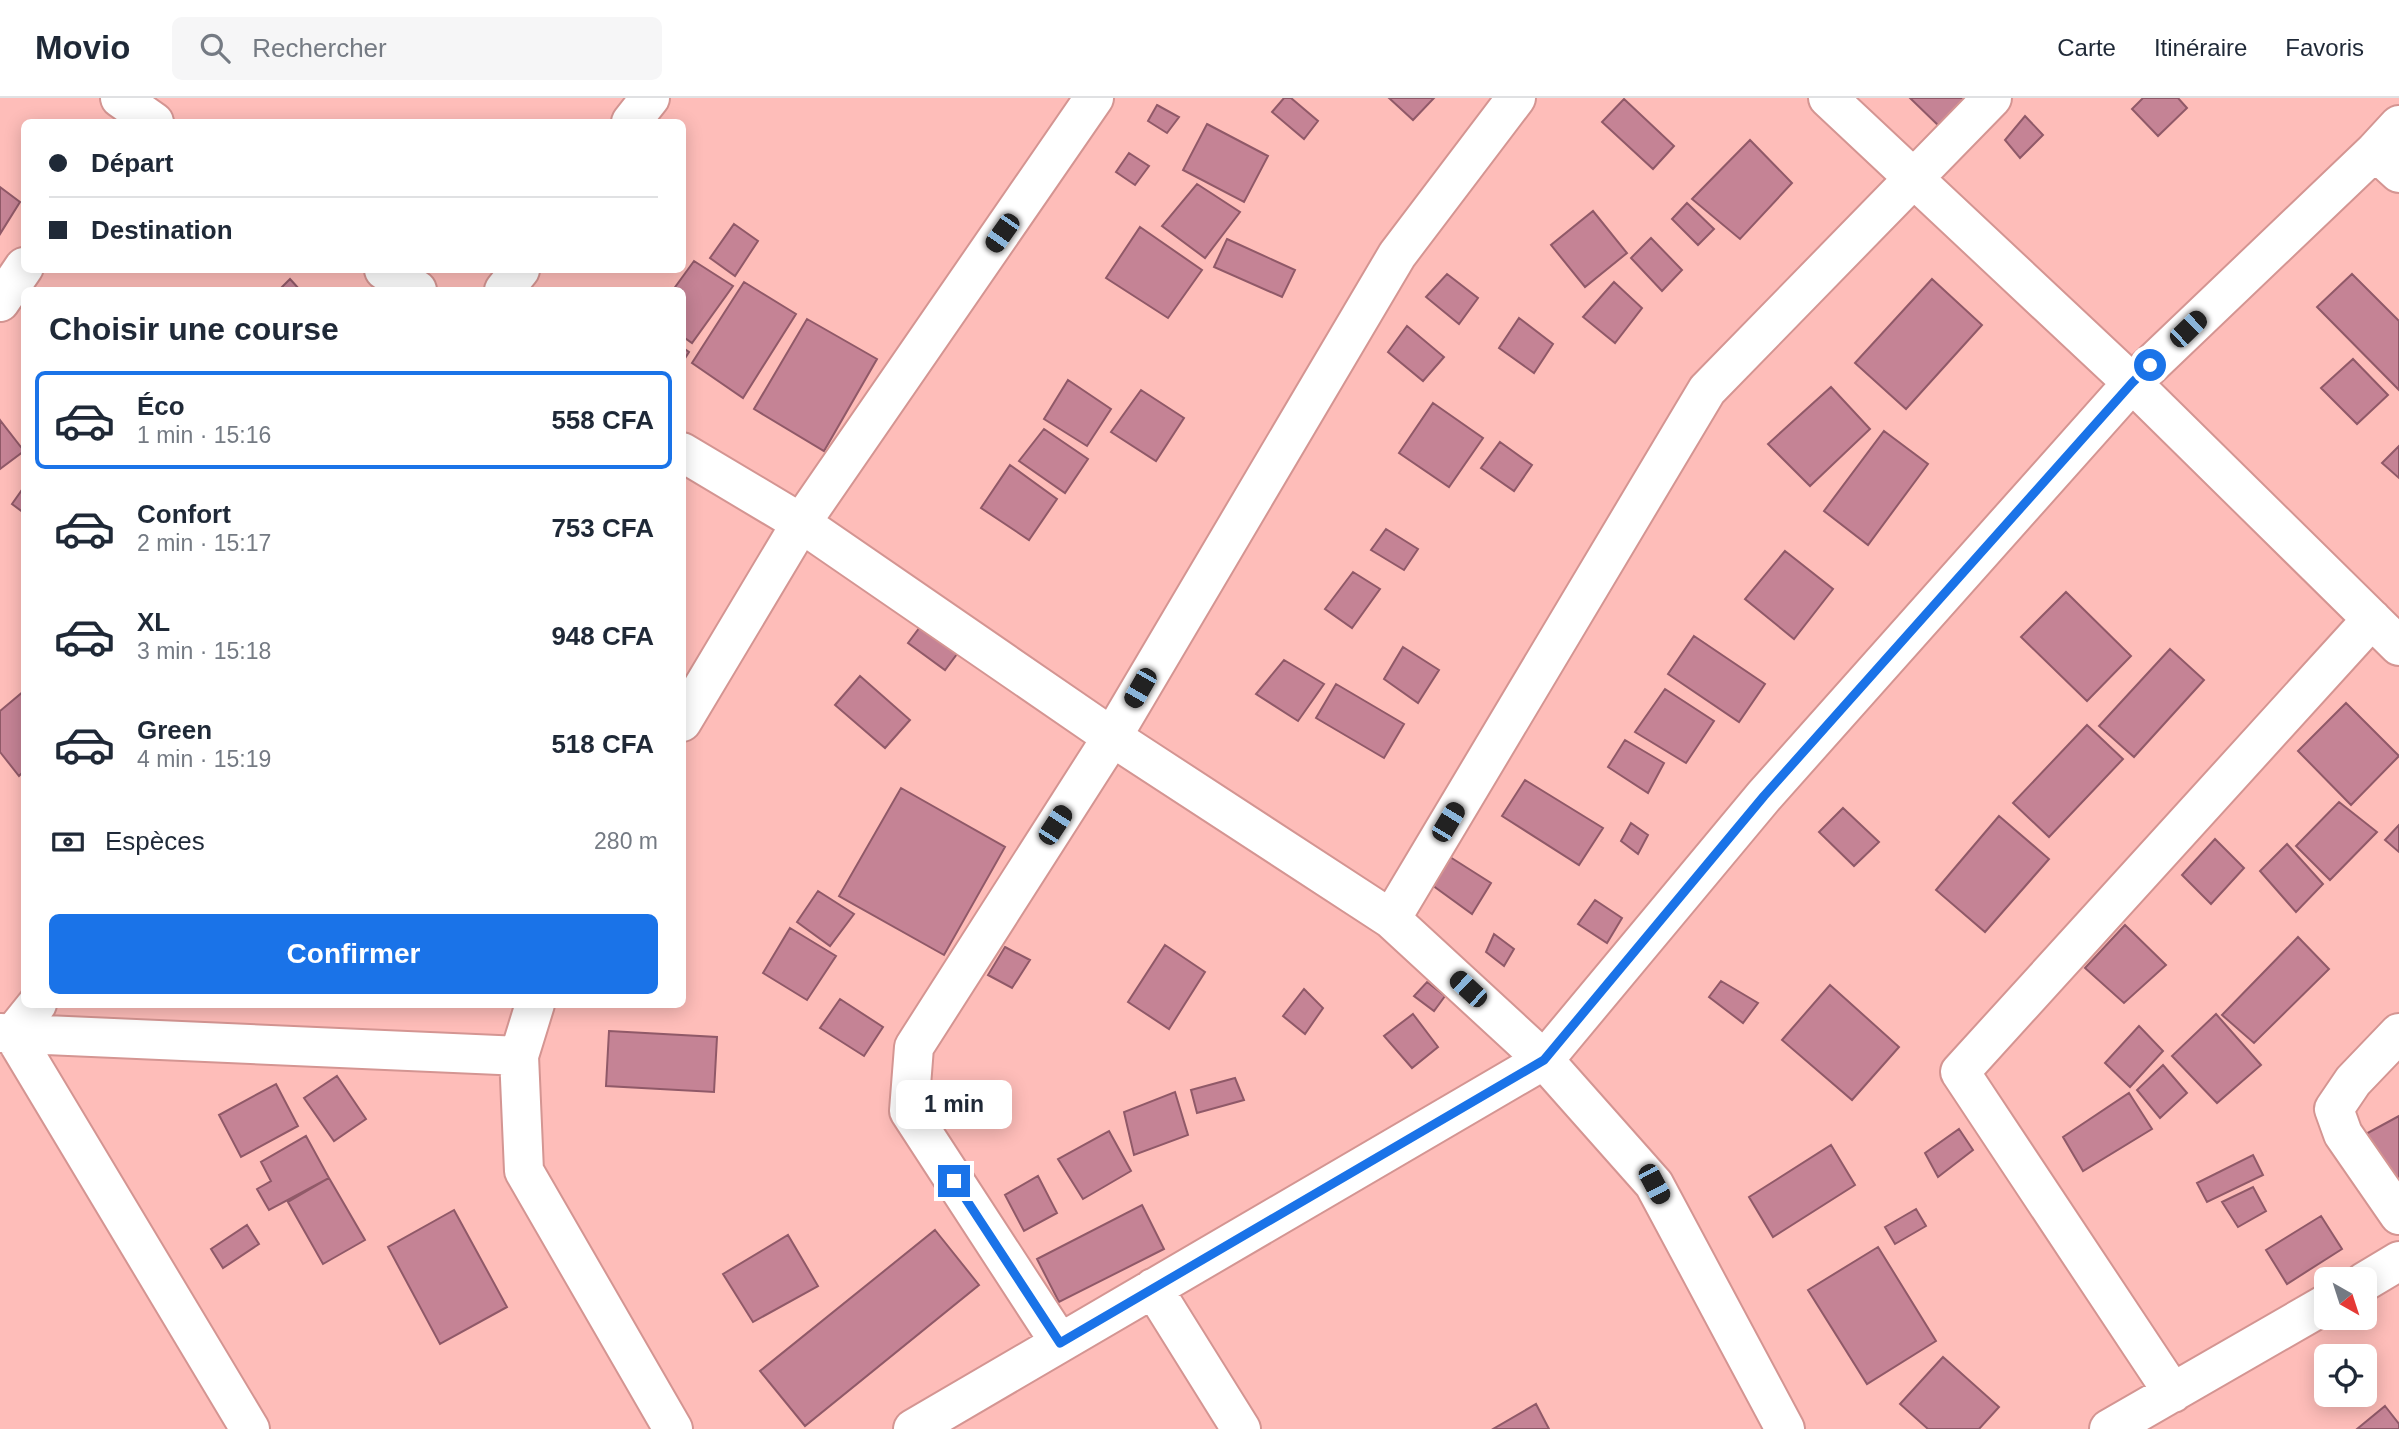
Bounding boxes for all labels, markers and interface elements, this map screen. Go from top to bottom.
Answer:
search box [172,17,662,80]
text: Movio [35,29,130,66]
icon: search [196,29,234,67]
text: Rechercher [252,33,387,63]
text: Carte [2057,34,2116,61]
text: Itinéraire [2154,34,2247,61]
text: Favoris [2285,34,2364,61]
text: Départ [91,148,173,178]
car [982,210,1023,256]
text: Destination [91,215,233,245]
car [2166,307,2211,351]
text: Choisir une course [49,311,339,347]
route start [2134,349,2166,381]
icon: car [53,389,116,452]
text: Éco [137,391,185,421]
text: 558 CFA [551,405,654,435]
text: 1 min · 15:16 [137,422,271,448]
icon: car [53,497,116,560]
text: Confort [137,499,231,529]
text: 753 CFA [551,513,654,543]
text: 2 min · 15:17 [137,530,271,556]
icon: car [53,605,116,668]
text: XL [137,607,170,637]
text: 948 CFA [551,621,654,651]
text: 3 min · 15:18 [137,638,271,664]
car [1121,665,1160,711]
icon: car [53,713,116,776]
text: Green [137,715,212,745]
text: 518 CFA [551,729,654,759]
text: 4 min · 15:19 [137,746,271,772]
car [1429,799,1468,845]
car [1035,802,1076,848]
icon: cash [49,823,87,861]
text: Espèces [105,826,205,856]
text: 280 m [594,828,658,854]
button: Confirmer [49,914,658,994]
car [1446,967,1491,1011]
callout: 1 min [896,1080,1012,1128]
text: 1 min [924,1091,984,1117]
car [1635,1161,1674,1207]
route end [938,1165,970,1197]
north arrow [2314,1267,2376,1330]
map controls [2314,1267,2377,1407]
button: locate [2314,1344,2377,1407]

